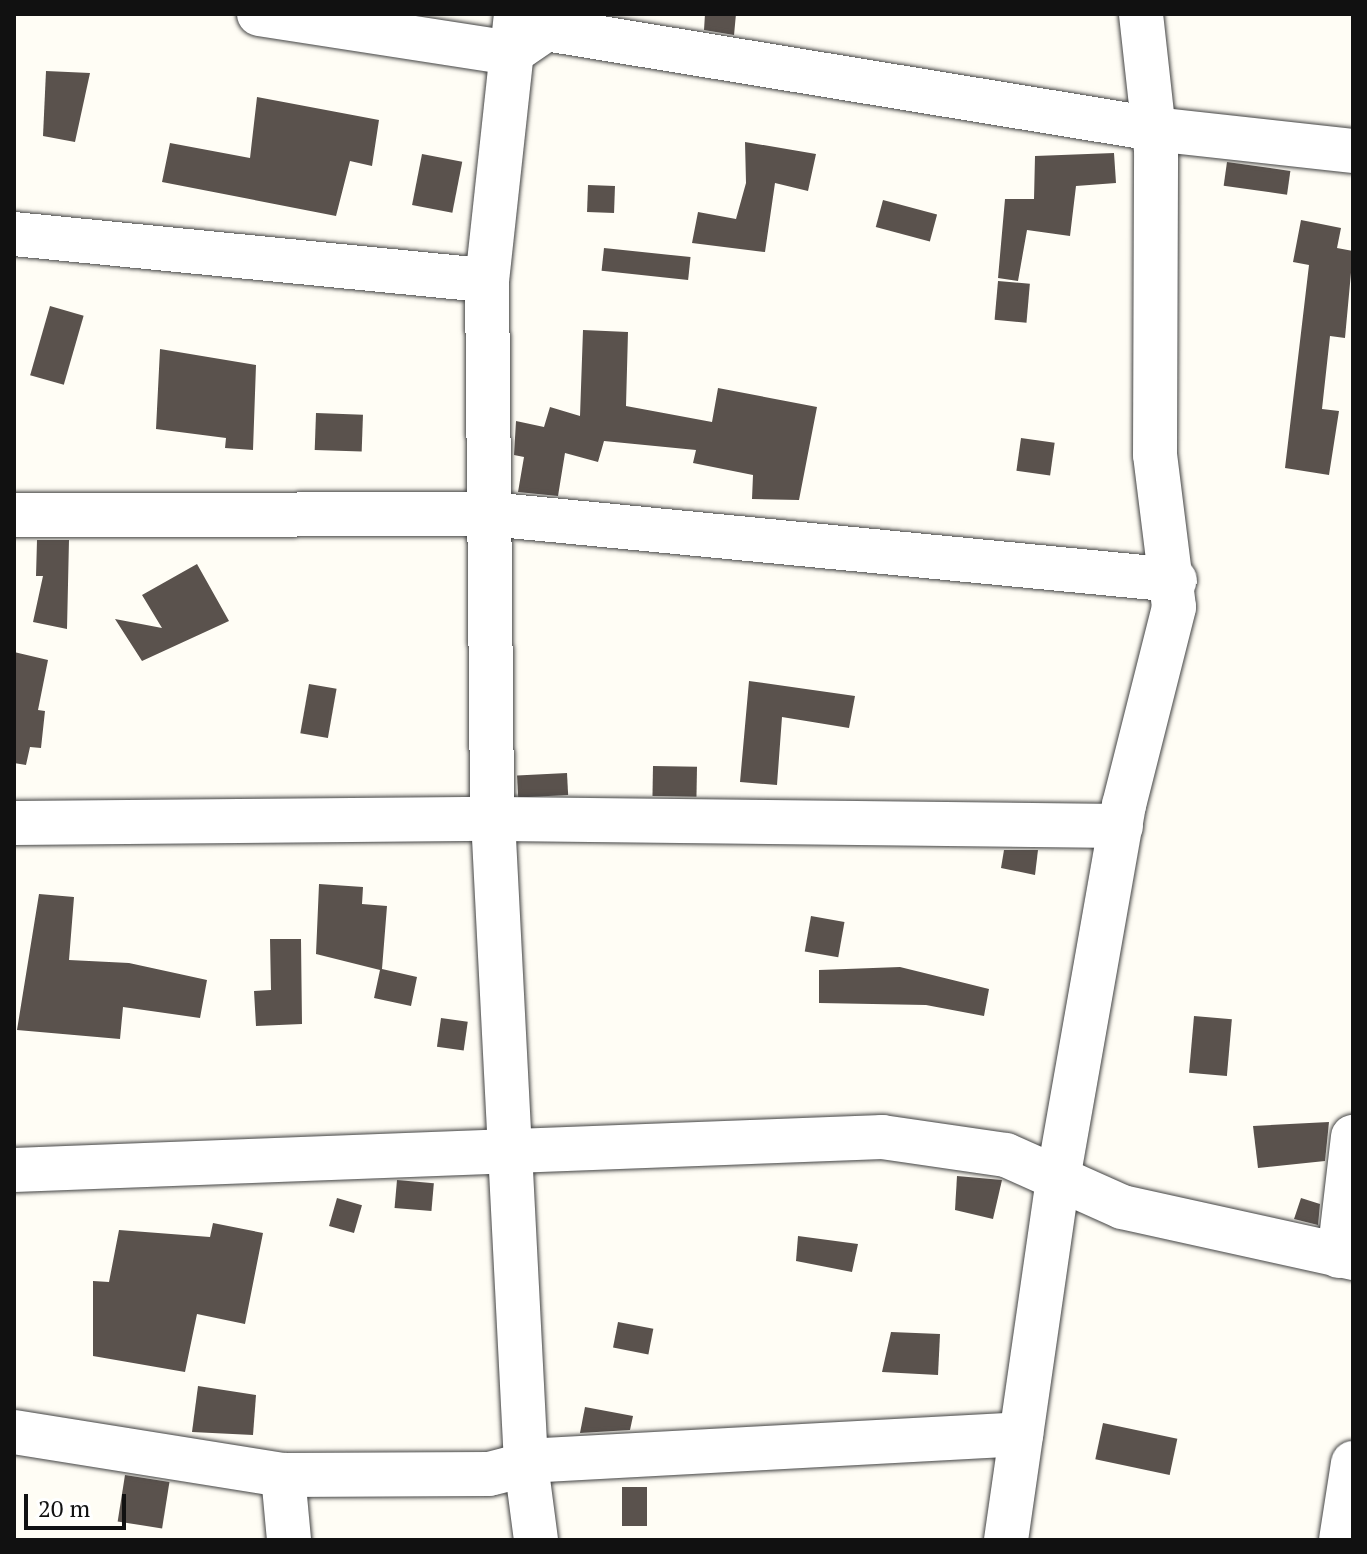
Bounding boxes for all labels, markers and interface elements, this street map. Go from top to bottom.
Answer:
scale bar [28,1478,130,1528]
text: 20 m [38,1492,90,1524]

